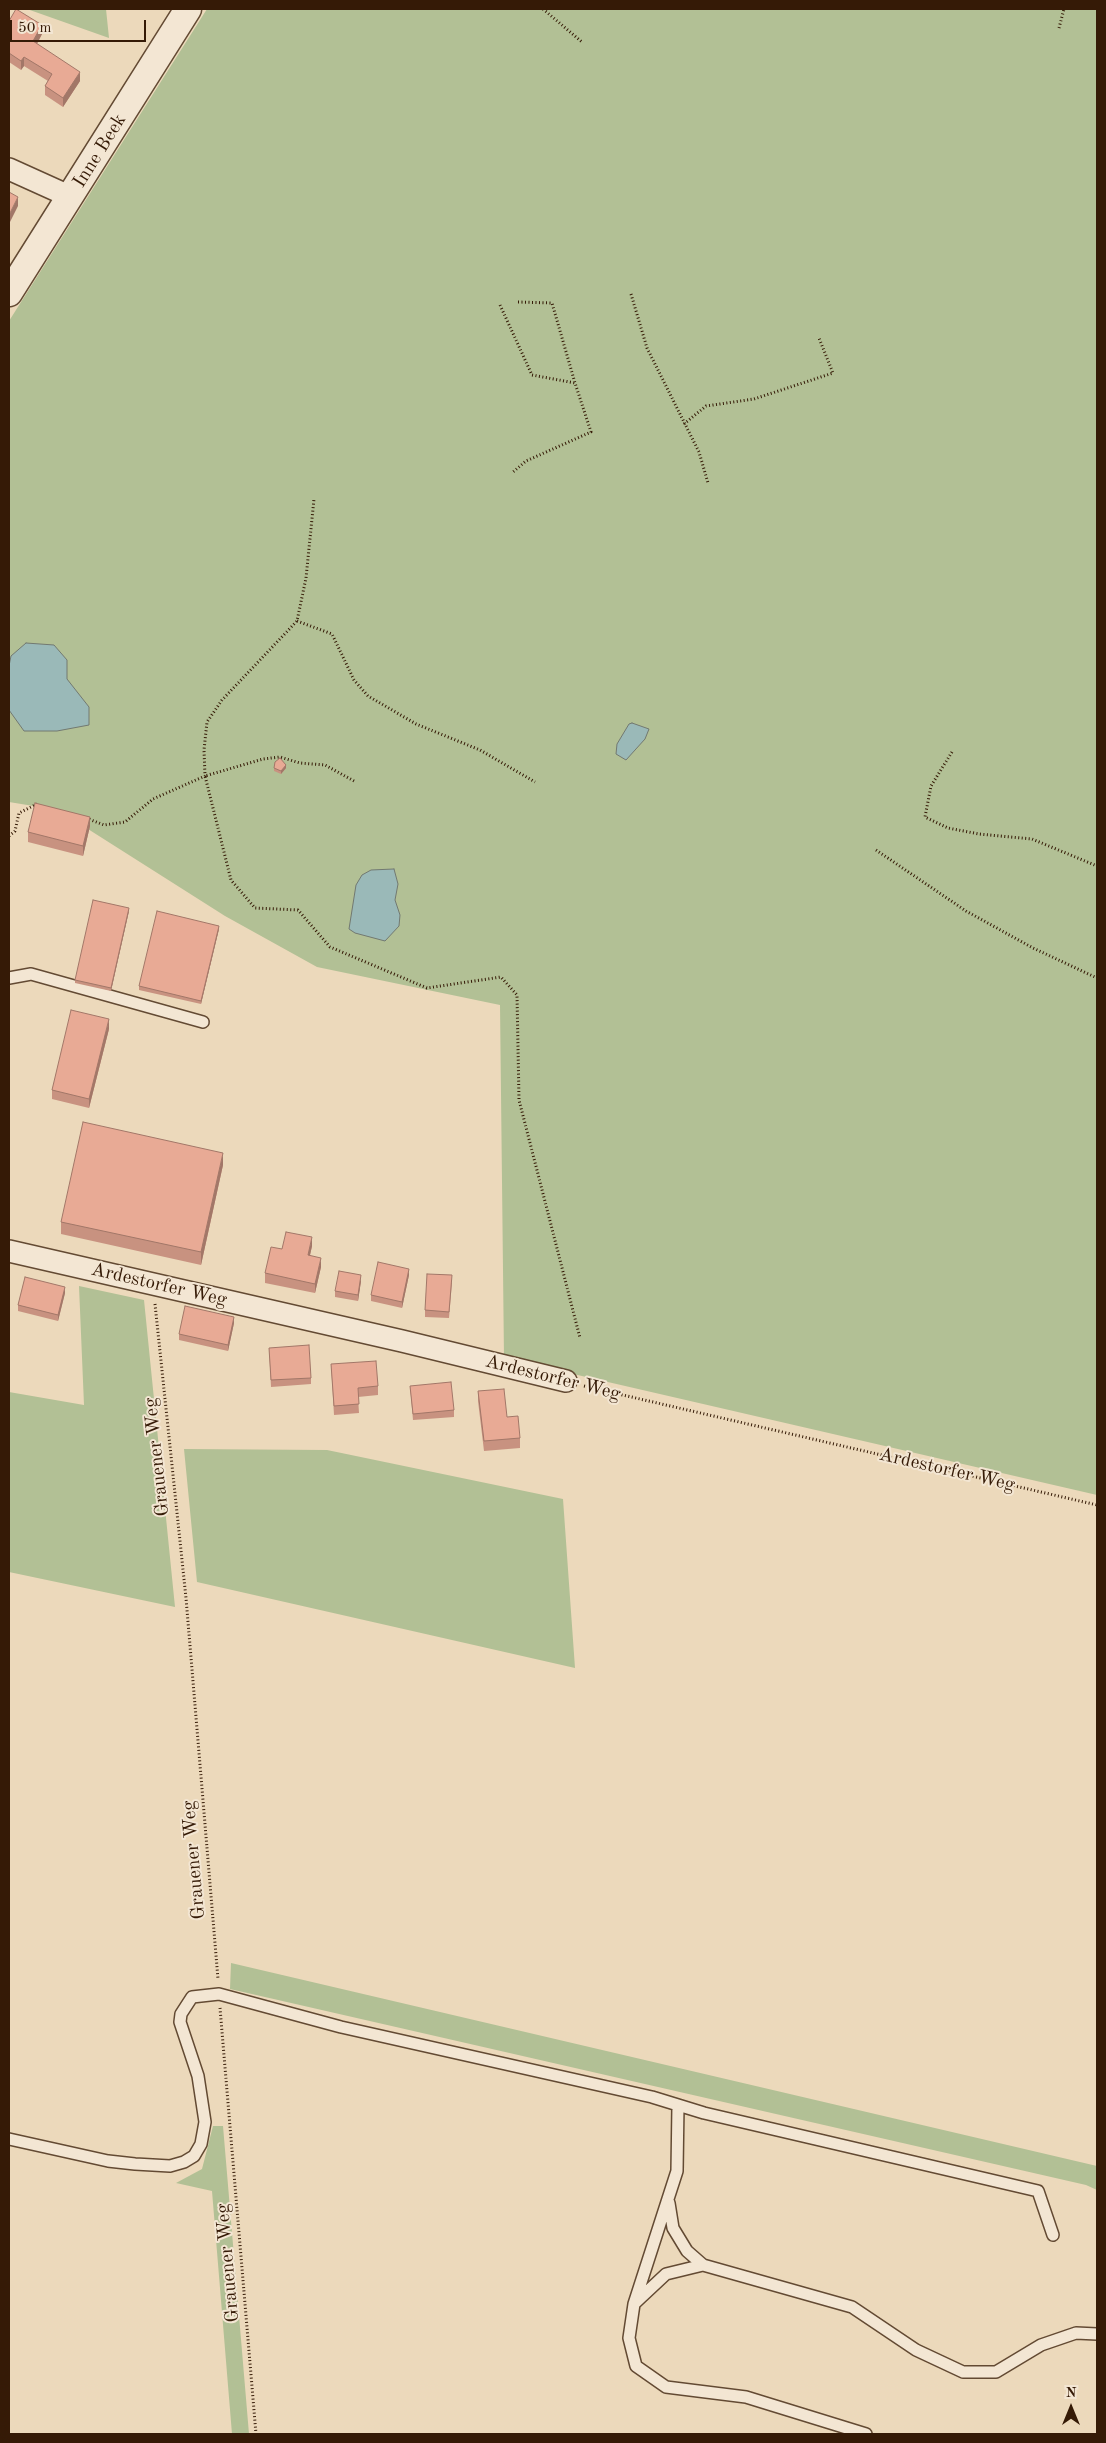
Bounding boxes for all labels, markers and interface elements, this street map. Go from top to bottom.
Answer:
scale bar [12,10,149,42]
text: 50 m [18,21,52,36]
street label: Inne Beek [68,110,132,192]
street label: Ardestorfer Weg [89,1258,229,1312]
street label: Ardestorfer Weg [483,1350,623,1406]
street label: Grauener Weg [139,1396,175,1518]
street label: Ardestorfer Weg [877,1443,1017,1497]
street label: Grauener Weg [177,1800,211,1920]
street label: Grauener Weg [211,2203,245,2323]
north arrow [1046,2383,1096,2433]
text: N [1066,2386,1076,2400]

